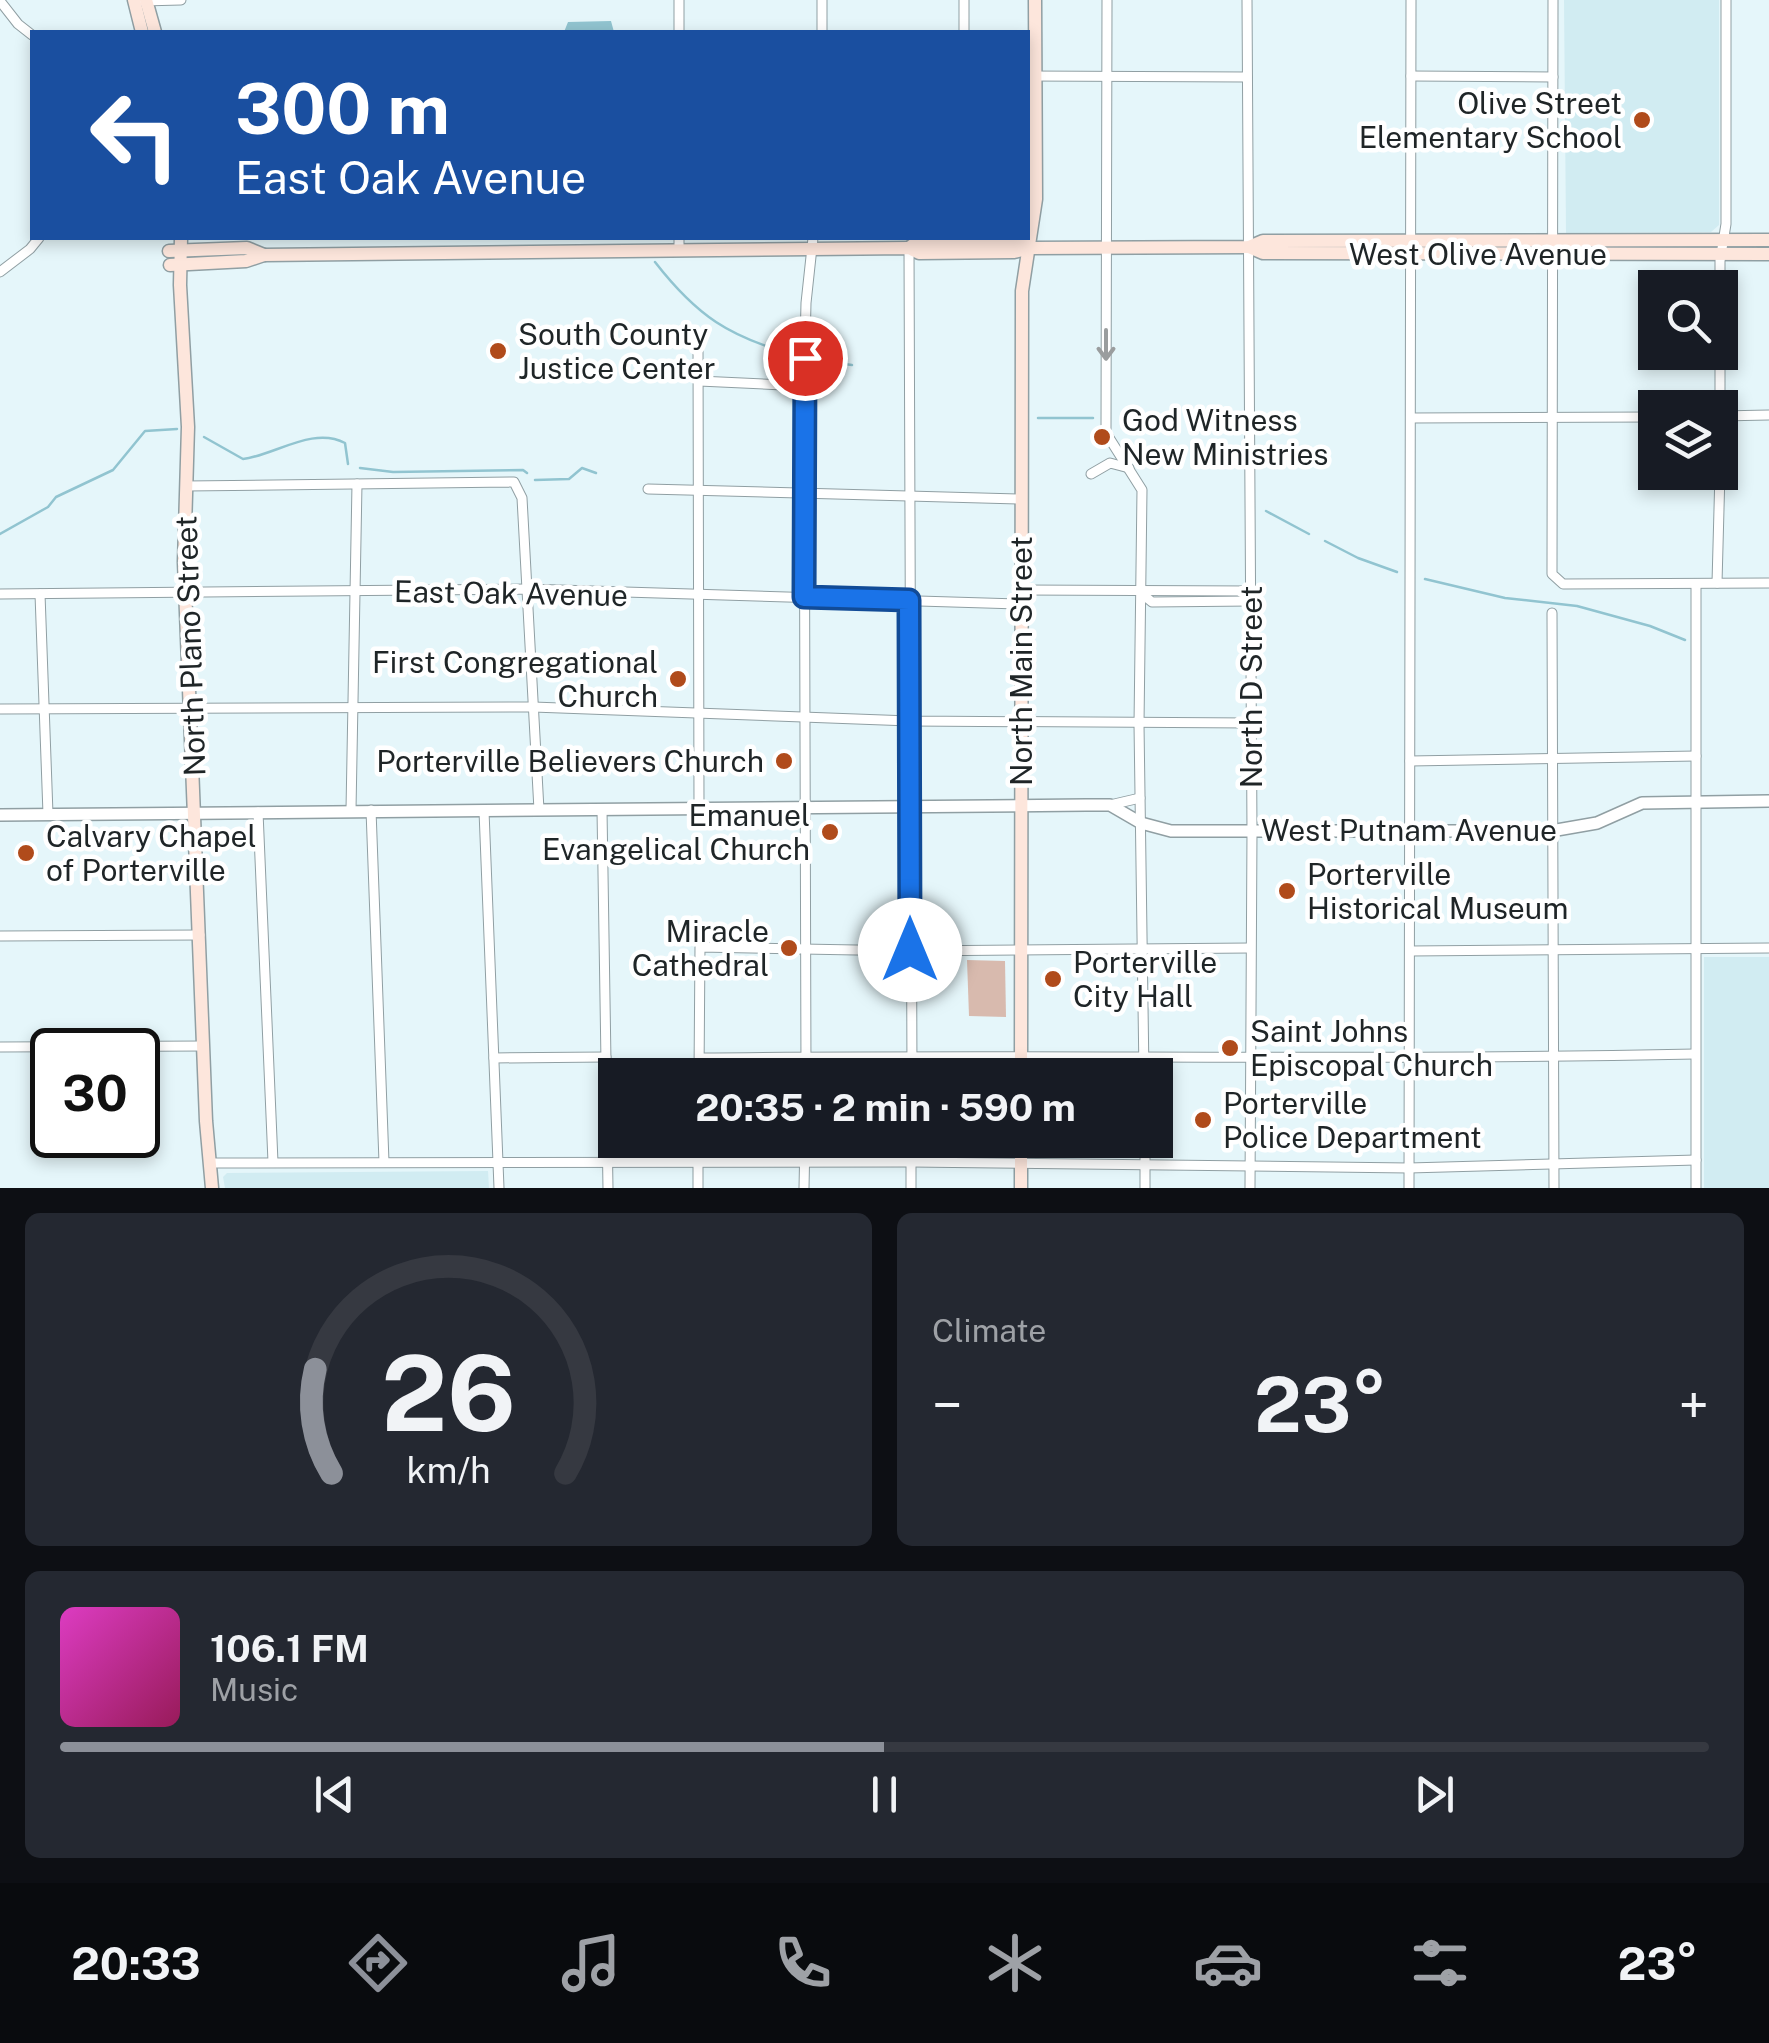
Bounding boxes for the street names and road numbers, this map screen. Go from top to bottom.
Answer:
street label: West Olive Avenue [1349,236,1607,272]
street label: North Plano Street [167,515,213,777]
street label: North Main Street [1003,536,1039,786]
street label: East Oak Avenue [394,573,628,613]
street label: North D Street [1233,586,1269,788]
street label: West Putnam Avenue [1261,812,1557,848]

